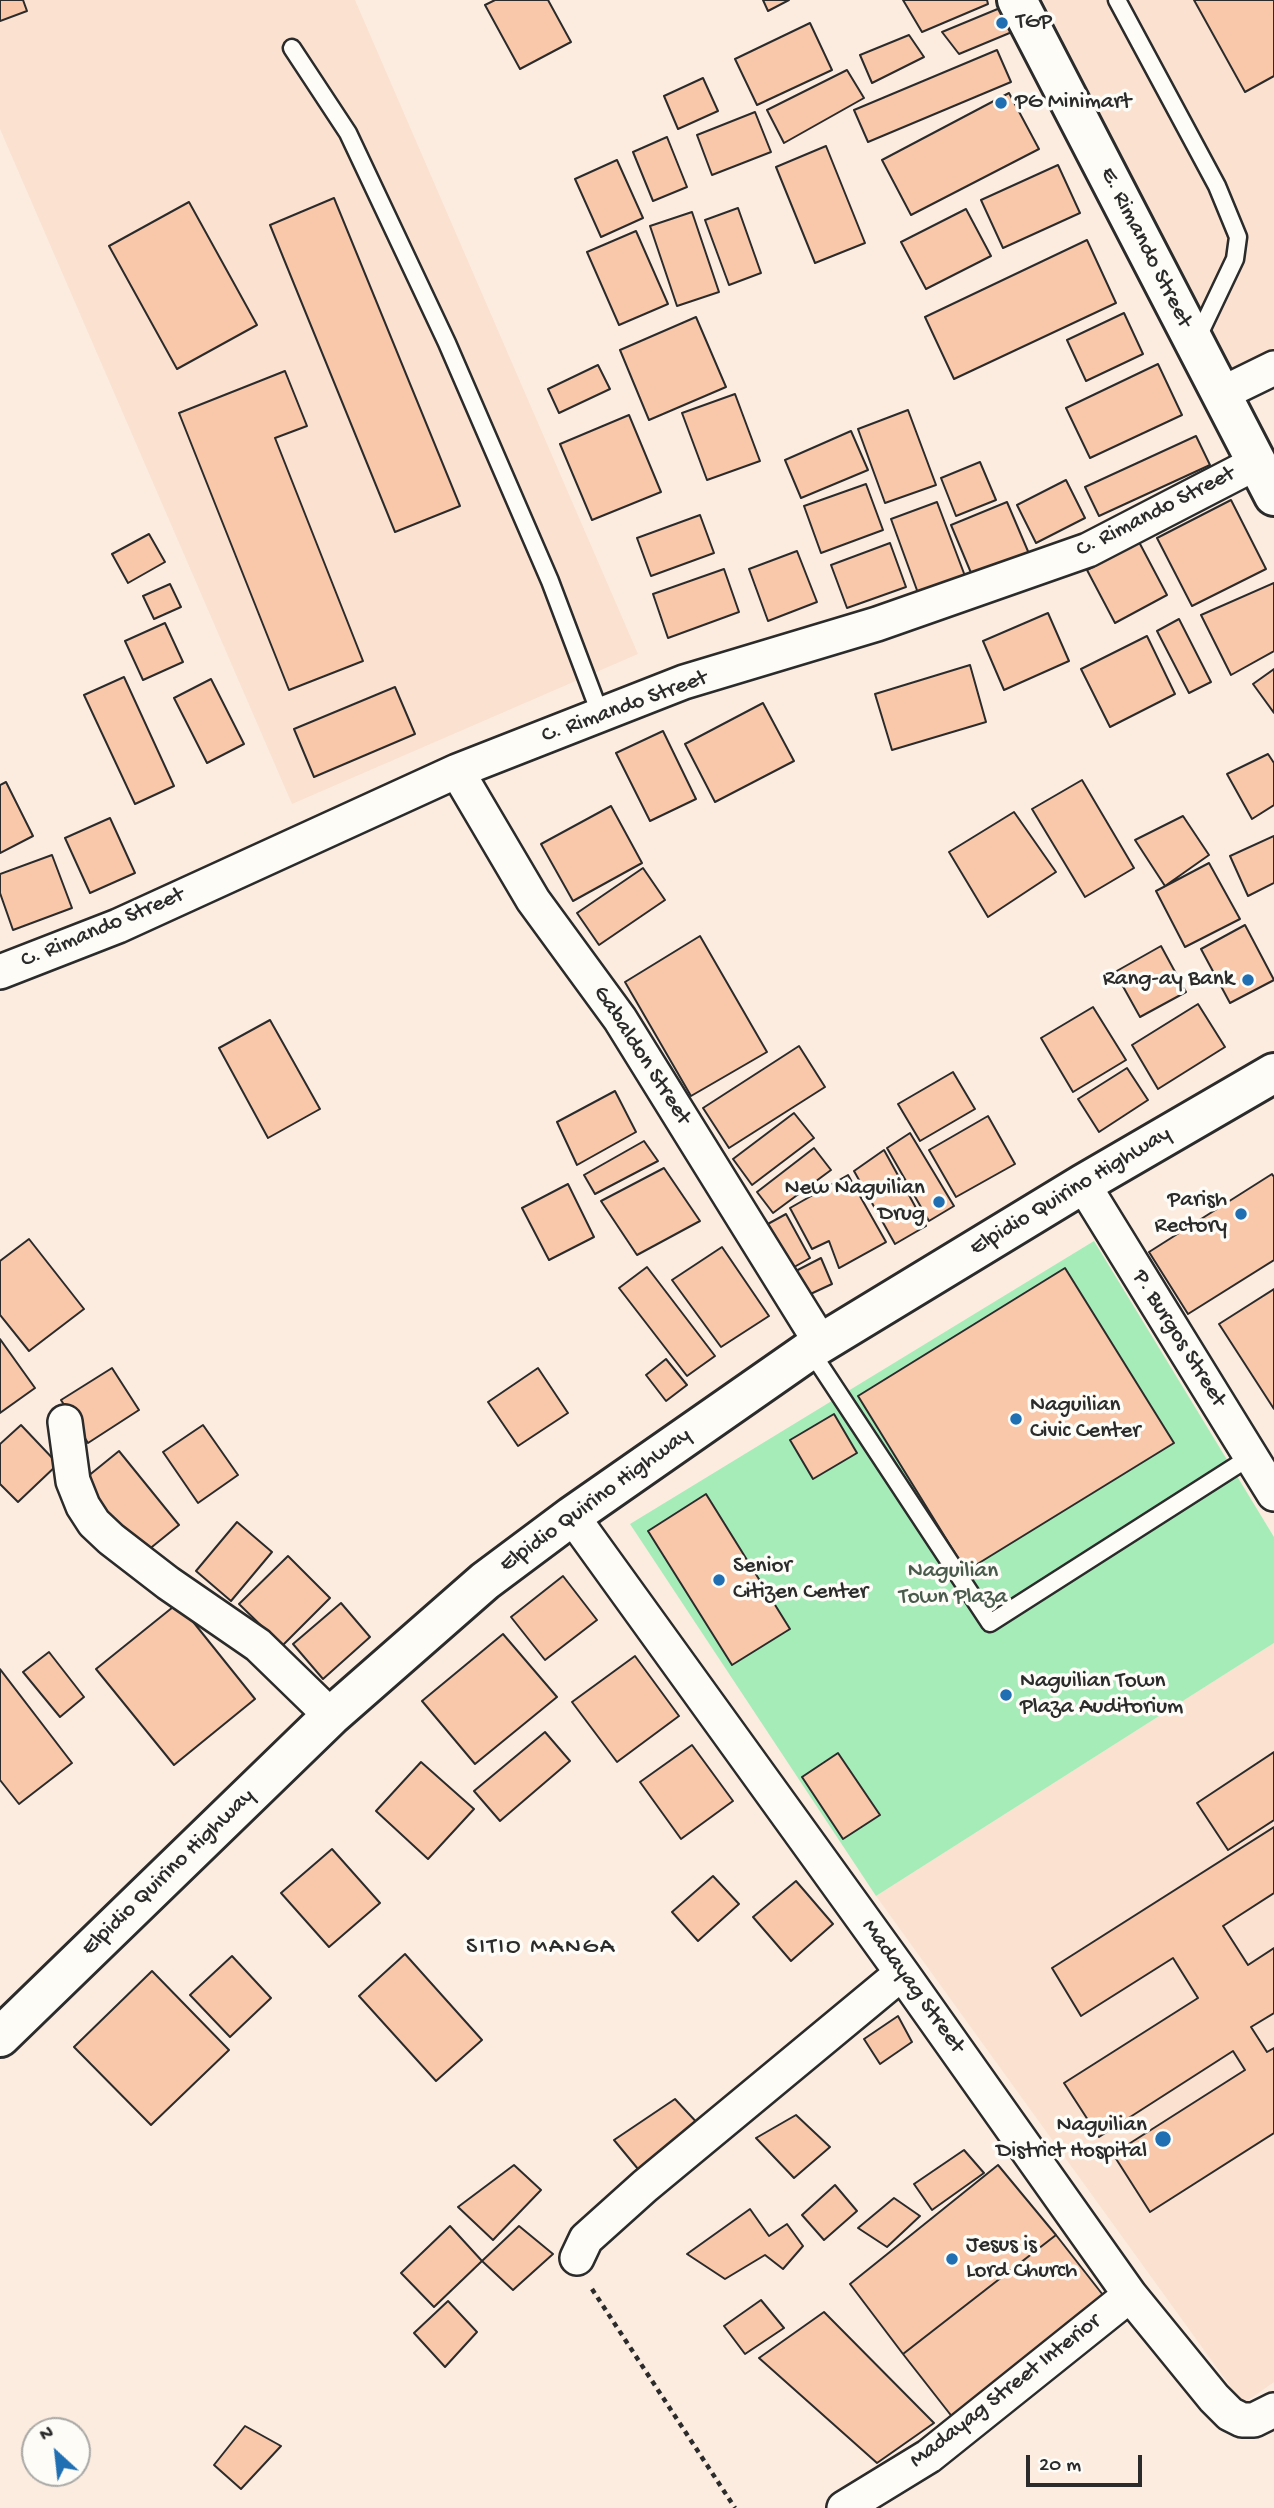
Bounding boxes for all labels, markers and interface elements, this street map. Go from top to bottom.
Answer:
place label: TGP [1016,9,1052,37]
marker: TGP [994,15,1010,31]
place label: PG Minimart [1015,89,1131,117]
marker: PG Minimart [993,95,1009,111]
street label: E. Rimando Street [1093,163,1197,333]
street label: C. Rimando Street [1072,461,1240,565]
street label: C. Rimando Street [538,665,712,751]
street label: C. Rimando Street [17,882,189,976]
place label: Rang-ay Bank [1103,966,1234,994]
marker: Rang-ay Bank [1240,972,1256,988]
street label: Gabaldon Street [586,981,696,1131]
street label: Elpidio Quirino Highway [965,1121,1177,1263]
place label: New Naguilian Drug [784,1175,925,1229]
place label: Parish Rectory [1154,1187,1227,1241]
marker: New Naguilian Drug [931,1194,947,1210]
marker: Parish Rectory [1233,1206,1249,1222]
street label: P. Burgos Street [1125,1265,1231,1413]
place label: Naguilian Civic Center [1030,1392,1141,1446]
marker: Naguilian Civic Center [1008,1411,1024,1427]
street label: Elpidio Quirino Highway [495,1422,697,1580]
place label: Senior Citizen Center [733,1553,868,1607]
park label: Naguilian Town Plaza [899,1558,1007,1612]
marker: Senior Citizen Center [711,1572,727,1588]
place label: Naguilian Town Plaza Auditorium [1020,1668,1183,1722]
marker: Naguilian Town Plaza Auditorium [998,1687,1014,1703]
street label: Elpidio Quirino Highway [77,1783,261,1963]
street label: Madayag Street [854,1915,970,2059]
district label: SITIO MANGA [467,1934,615,1962]
place label: Naguilian District Hospital [996,2112,1147,2166]
marker: Naguilian District Hospital [1153,2129,1173,2149]
place label: Jesus is Lord Church [966,2232,1077,2286]
marker: Jesus is Lord Church [944,2251,960,2267]
street label: Madayag Street Interior [905,2309,1107,2475]
north arrow [21,2417,91,2487]
text: N [36,2422,58,2448]
scale bar [1029,2442,1144,2486]
text: 20 m [1039,2454,1081,2479]

